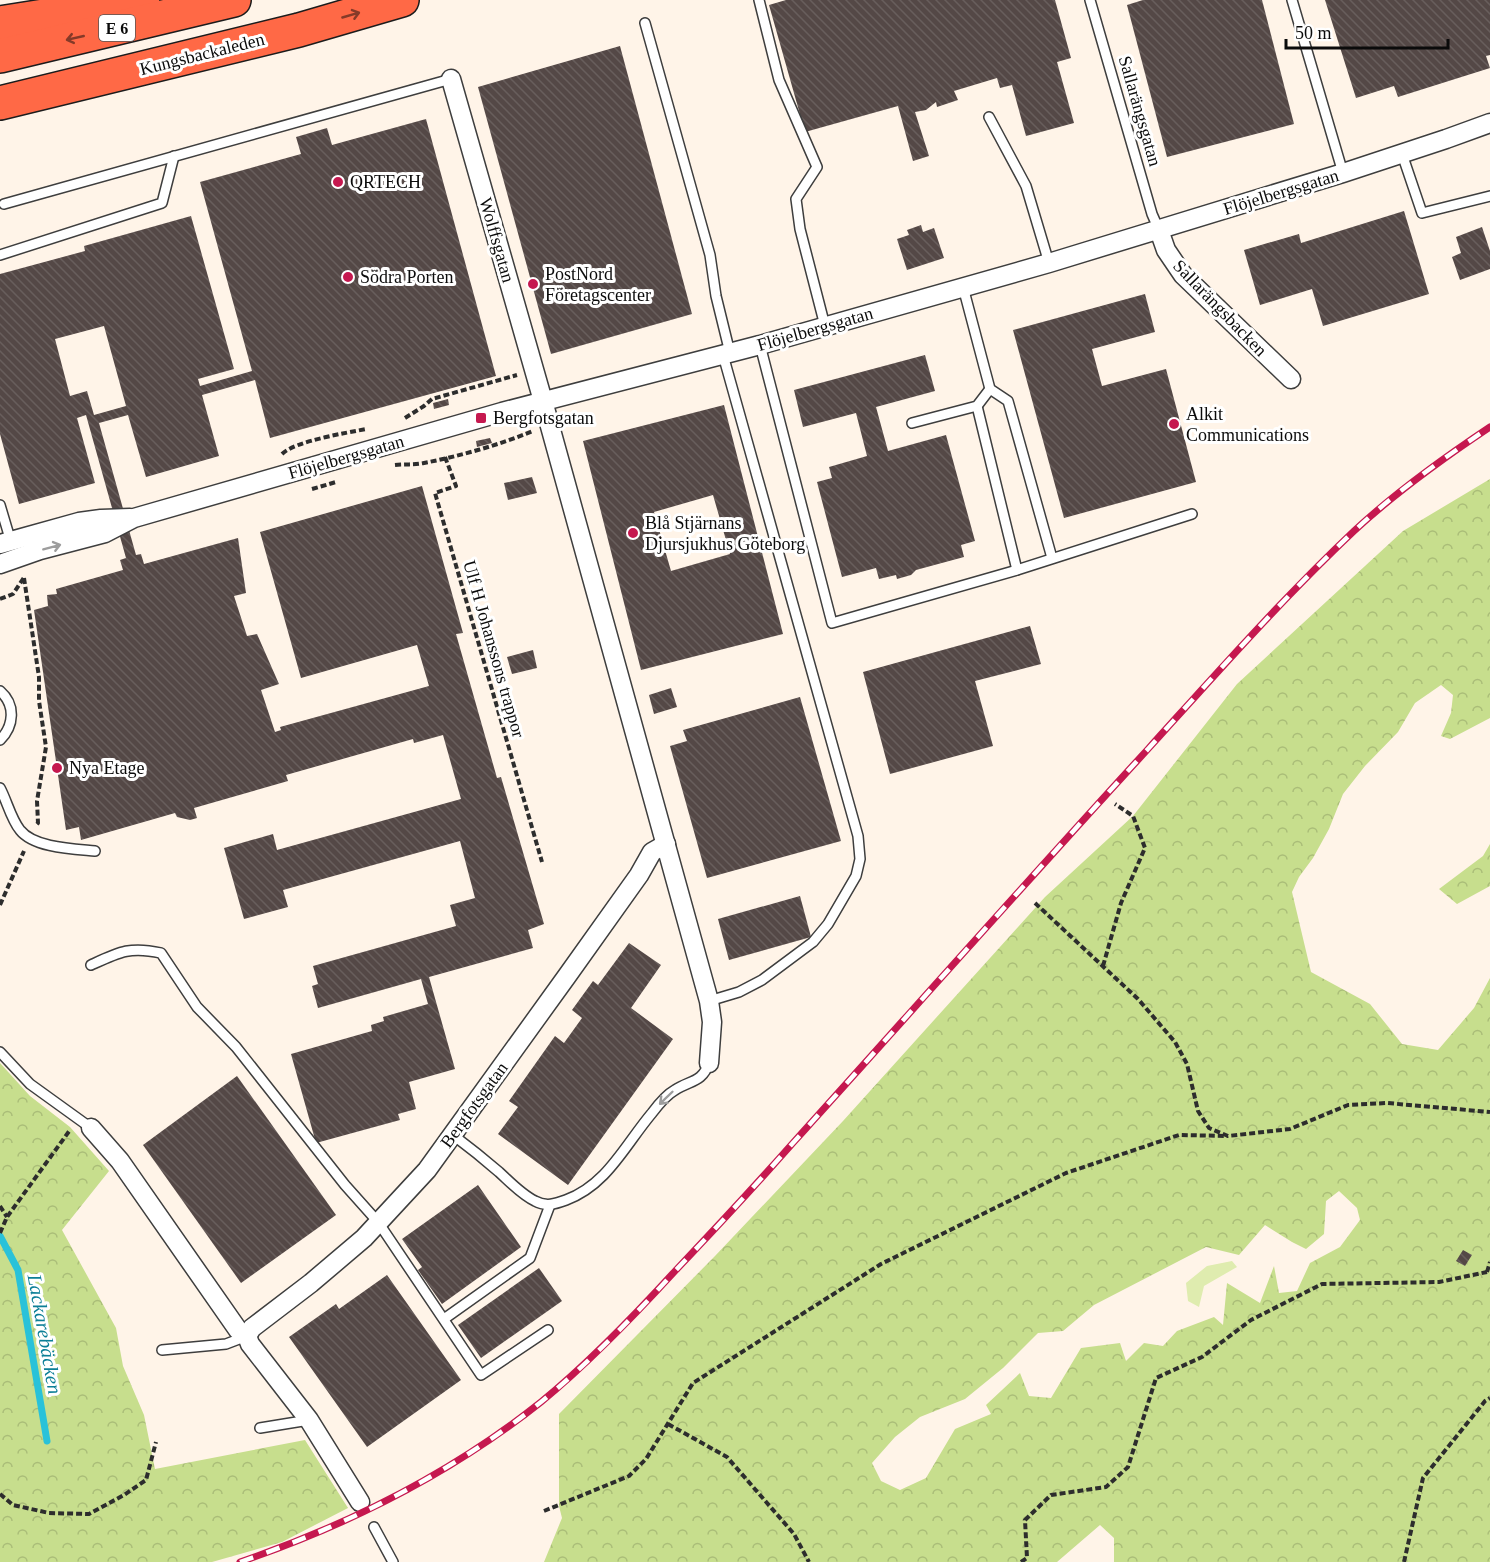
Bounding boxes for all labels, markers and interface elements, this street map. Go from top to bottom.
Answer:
one-way arrow [341,9,360,20]
scale bar [1286,12,1448,50]
road number: E 6 [99,15,135,41]
text: 50 m [1295,23,1332,43]
street label: Kungsbackaleden [138,29,266,79]
one-way arrow [65,33,84,45]
street label: Sallarängsgatan [1115,53,1165,169]
street label: Flöjelbergsgatan [1221,165,1341,219]
place label: QRTECH [350,172,421,192]
marker: QRTECH [331,175,345,189]
street label: Wolffsgatan [475,195,519,285]
street label: Sallarängsbacken [1169,256,1271,360]
place label: PostNord Företagscenter [545,264,651,305]
place label: Södra Porten [360,267,454,287]
marker: Södra Porten [341,270,355,284]
marker: PostNord Företagscenter [526,277,540,291]
street label: Flöjelbergsgatan [755,303,875,355]
place label: Alkit Communications [1186,404,1309,445]
place label: Bergfotsgatan [493,408,594,428]
marker: Bergfotsgatan [474,411,488,425]
marker: Alkit Communications [1167,417,1181,431]
street label: Flöjelbergsgatan [286,431,406,483]
place label: Blå Stjärnans Djursjukhus Göteborg [645,513,805,554]
marker: Blå Stjärnans Djursjukhus Göteborg [626,526,640,540]
one-way arrow [42,540,61,552]
street label: Ulf H Johanssons trappor [459,558,529,740]
place label: Nya Etage [69,758,144,778]
marker: Nya Etage [50,761,64,775]
street label: Bergfotsgatan [436,1058,512,1152]
one-way arrow [658,1091,673,1106]
water label: Lackarebäcken [23,1271,66,1396]

